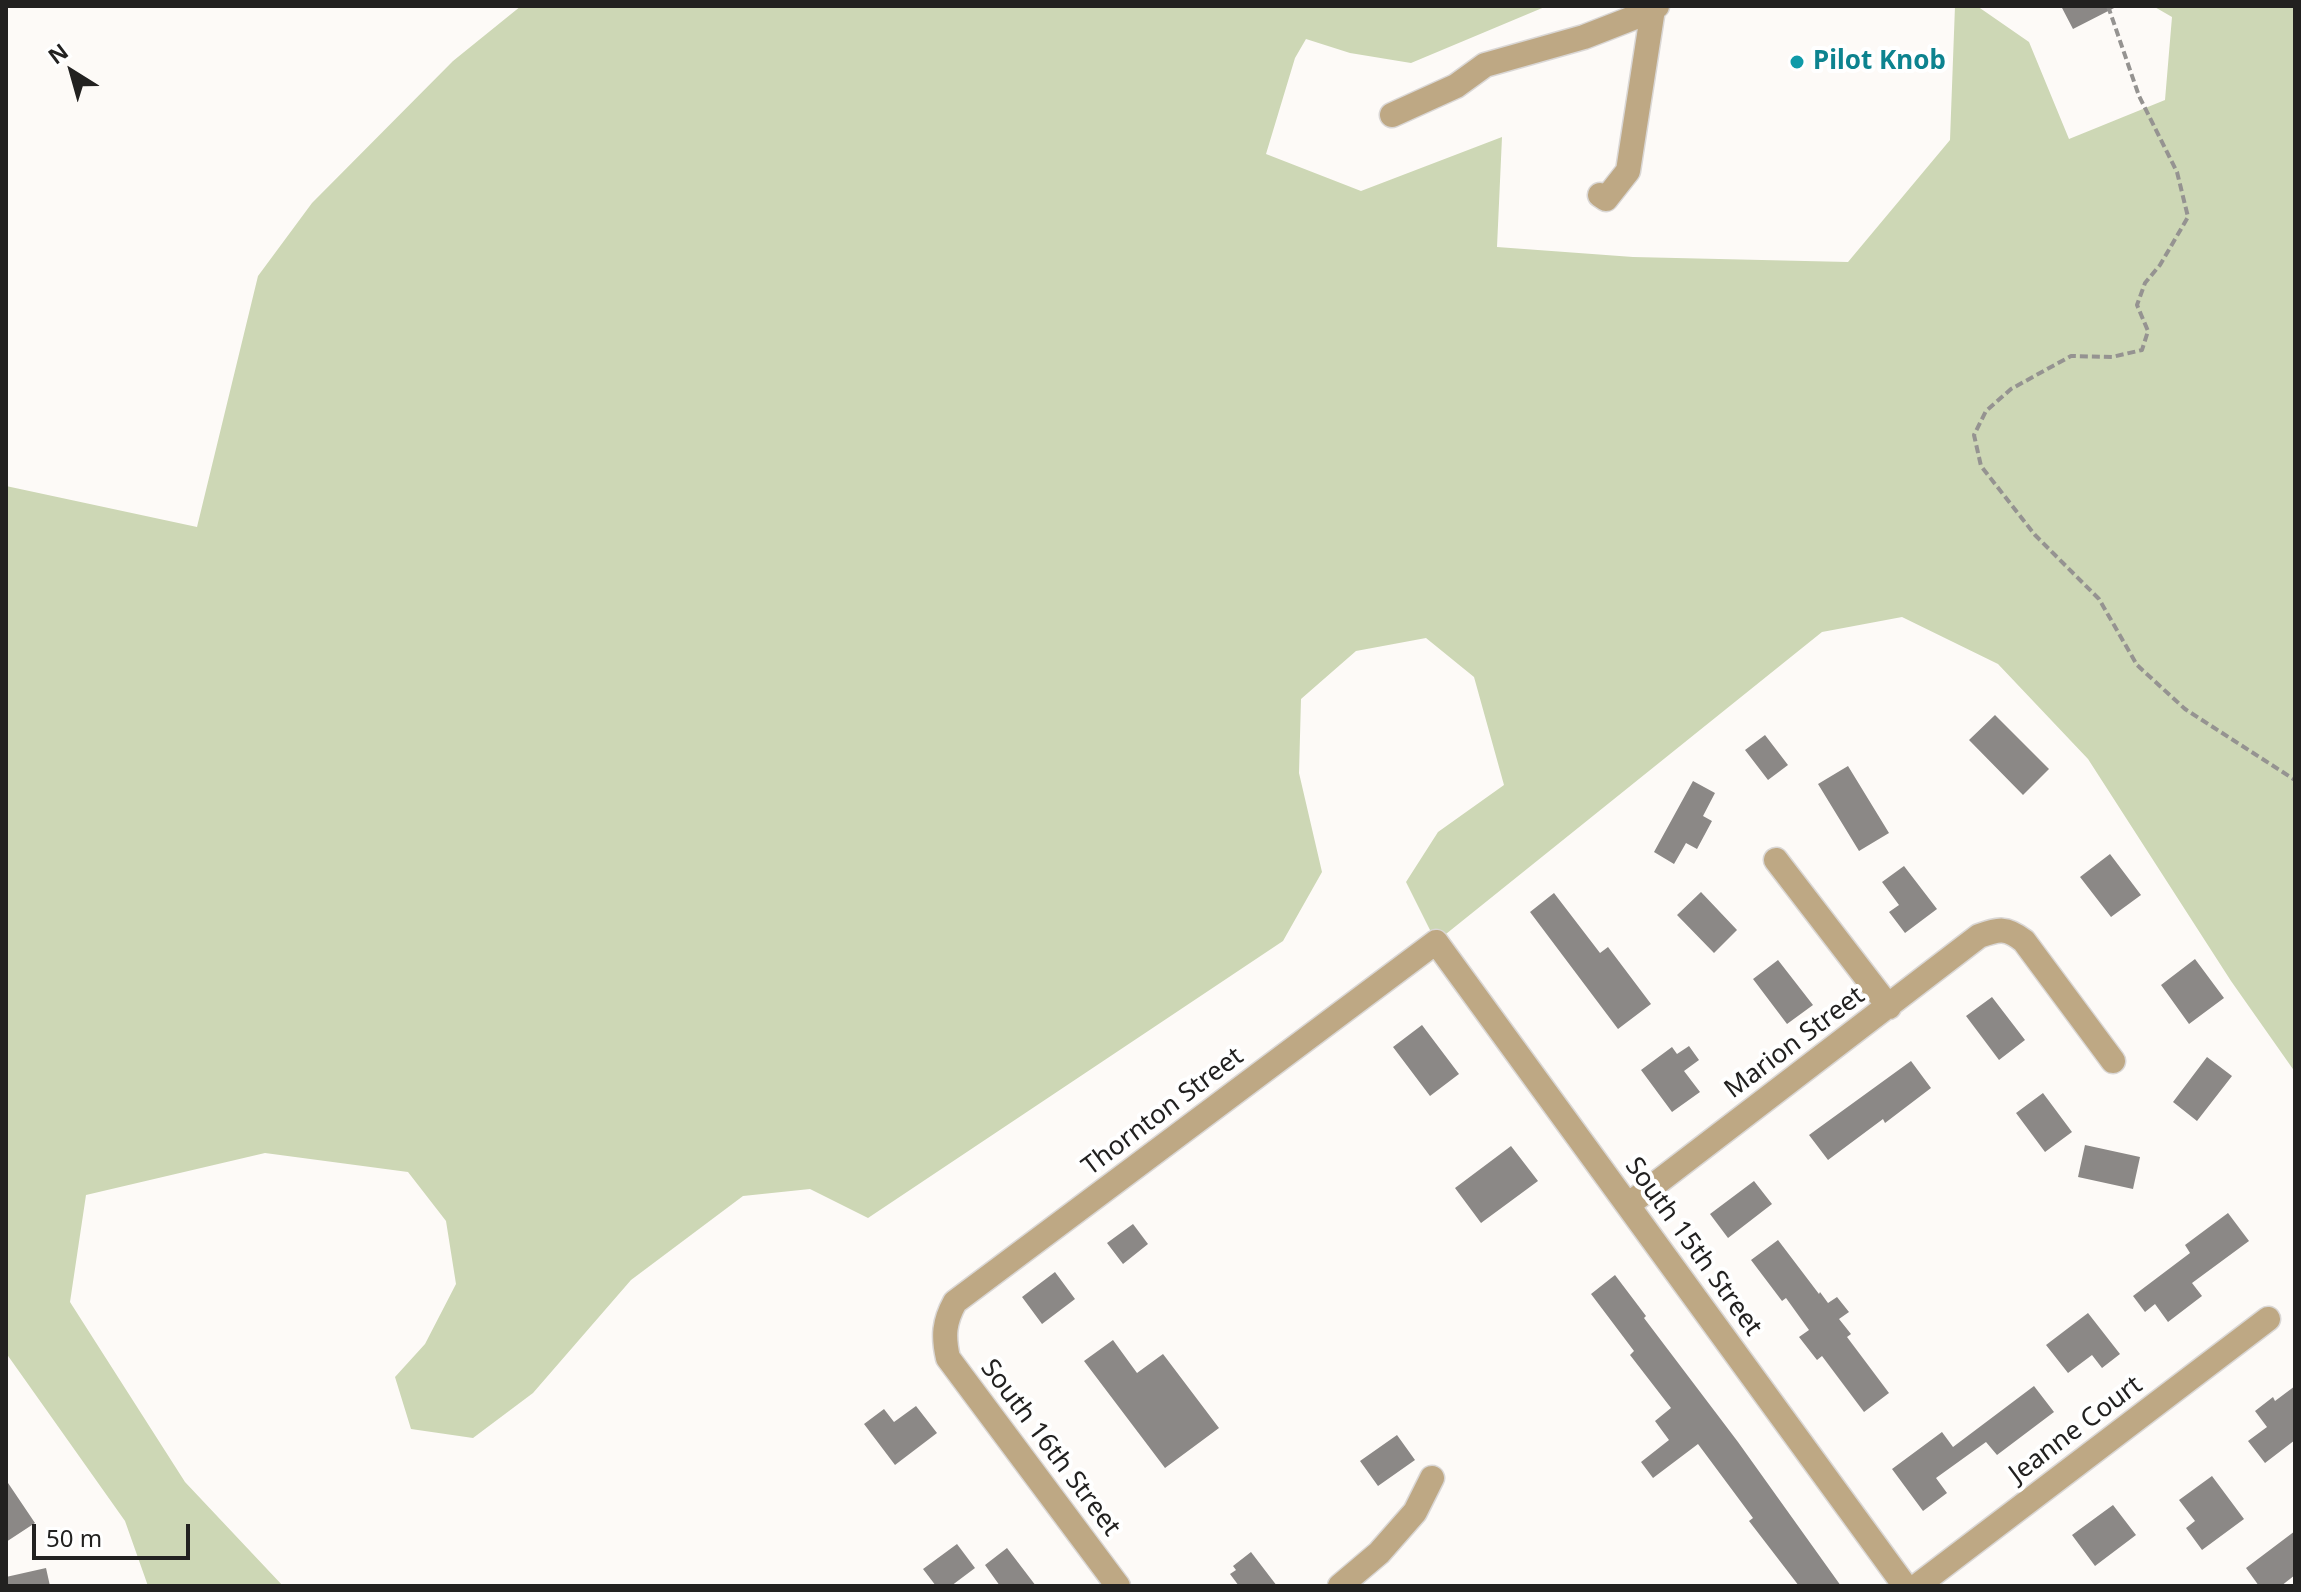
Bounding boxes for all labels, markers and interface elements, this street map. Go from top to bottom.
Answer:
north arrow [32,32,112,112]
text: N [41,35,74,70]
place label: Pilot Knob [1813,46,1946,78]
marker: Pilot Knob [1788,53,1806,71]
street label: Marion Street [1719,980,1871,1106]
street label: Thornton Street [1076,1041,1250,1183]
street label: South 15th Street [1618,1152,1768,1342]
street label: South 16th Street [973,1354,1127,1542]
street label: Jeanne Court [2003,1370,2149,1490]
scale bar [36,1508,194,1558]
text: 50 m [46,1521,102,1554]

